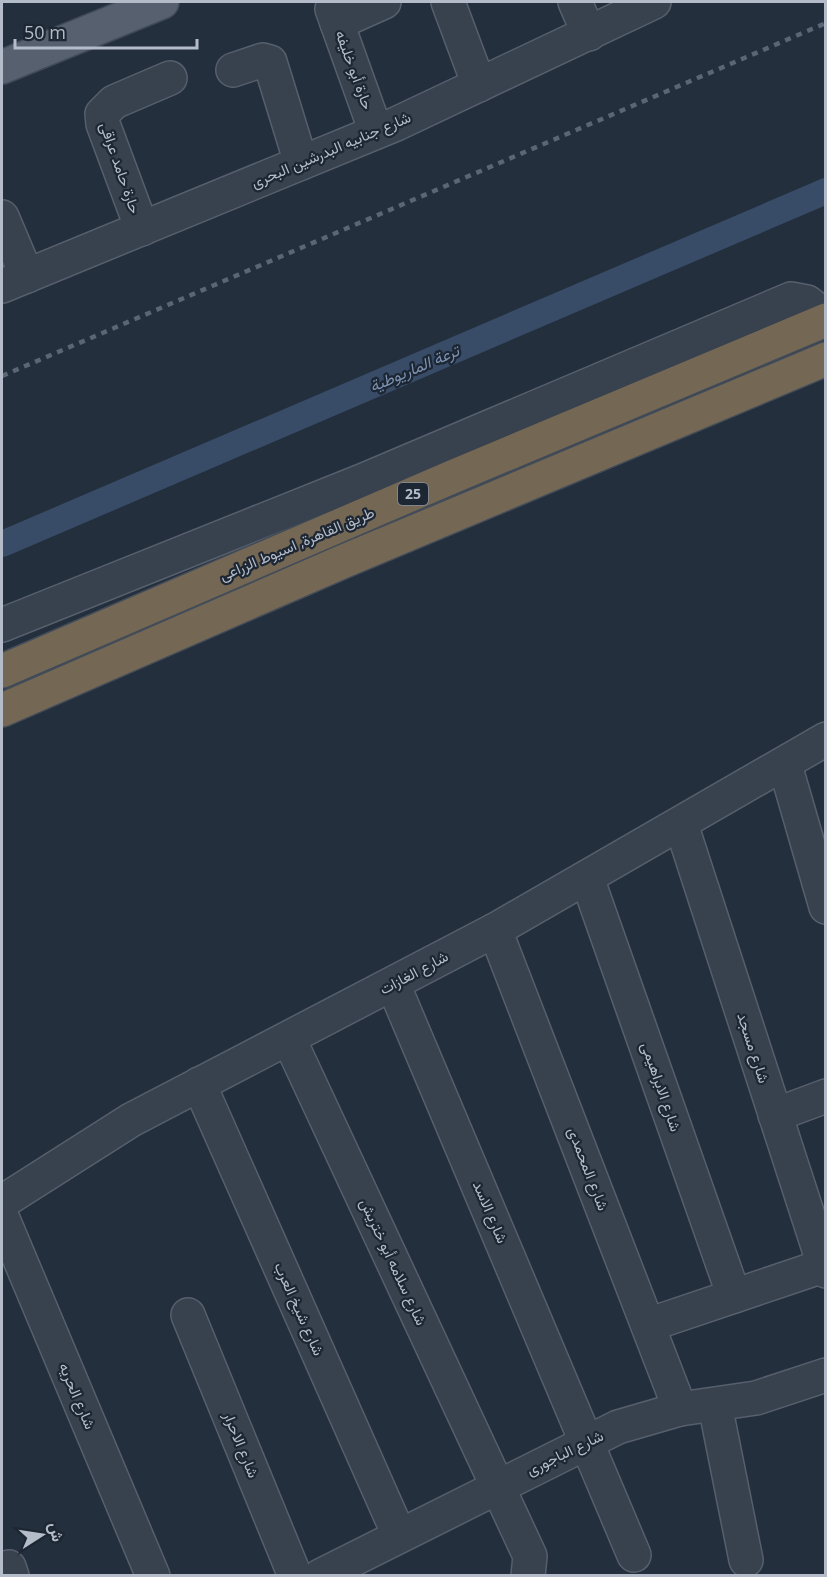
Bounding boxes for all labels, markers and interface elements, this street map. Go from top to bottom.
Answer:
scale bar [15,12,196,50]
text: 50 m [24,20,66,44]
street label: حارة أبو خليفه [331,27,378,112]
street label: شارع جنابيه البدرشين البحرى [248,106,414,194]
street label: حارة حامد عراقى [95,119,146,216]
water label: ترعة الماريوطية [366,338,464,397]
road number: 25 [398,483,428,505]
street label: طريق القاهرة, اسيوط الزراعى [216,501,378,586]
street label: شارع الغازات [376,946,452,1000]
street label: شارع مسجد [731,1010,775,1086]
street label: شارع الابراهيمى [635,1039,687,1135]
street label: شارع المحمدى [562,1124,614,1214]
street label: شارع الاسد [467,1177,513,1247]
street label: شارع سلامه أبو ختريش [354,1195,432,1329]
street label: شارع شيخ العرب [269,1259,330,1360]
street label: شارع الحريه [53,1359,101,1433]
street label: شارع الاحرار [217,1408,264,1481]
street label: شارع الباجورى [523,1425,607,1481]
north arrow [12,1505,72,1565]
text: ش [44,1520,69,1544]

